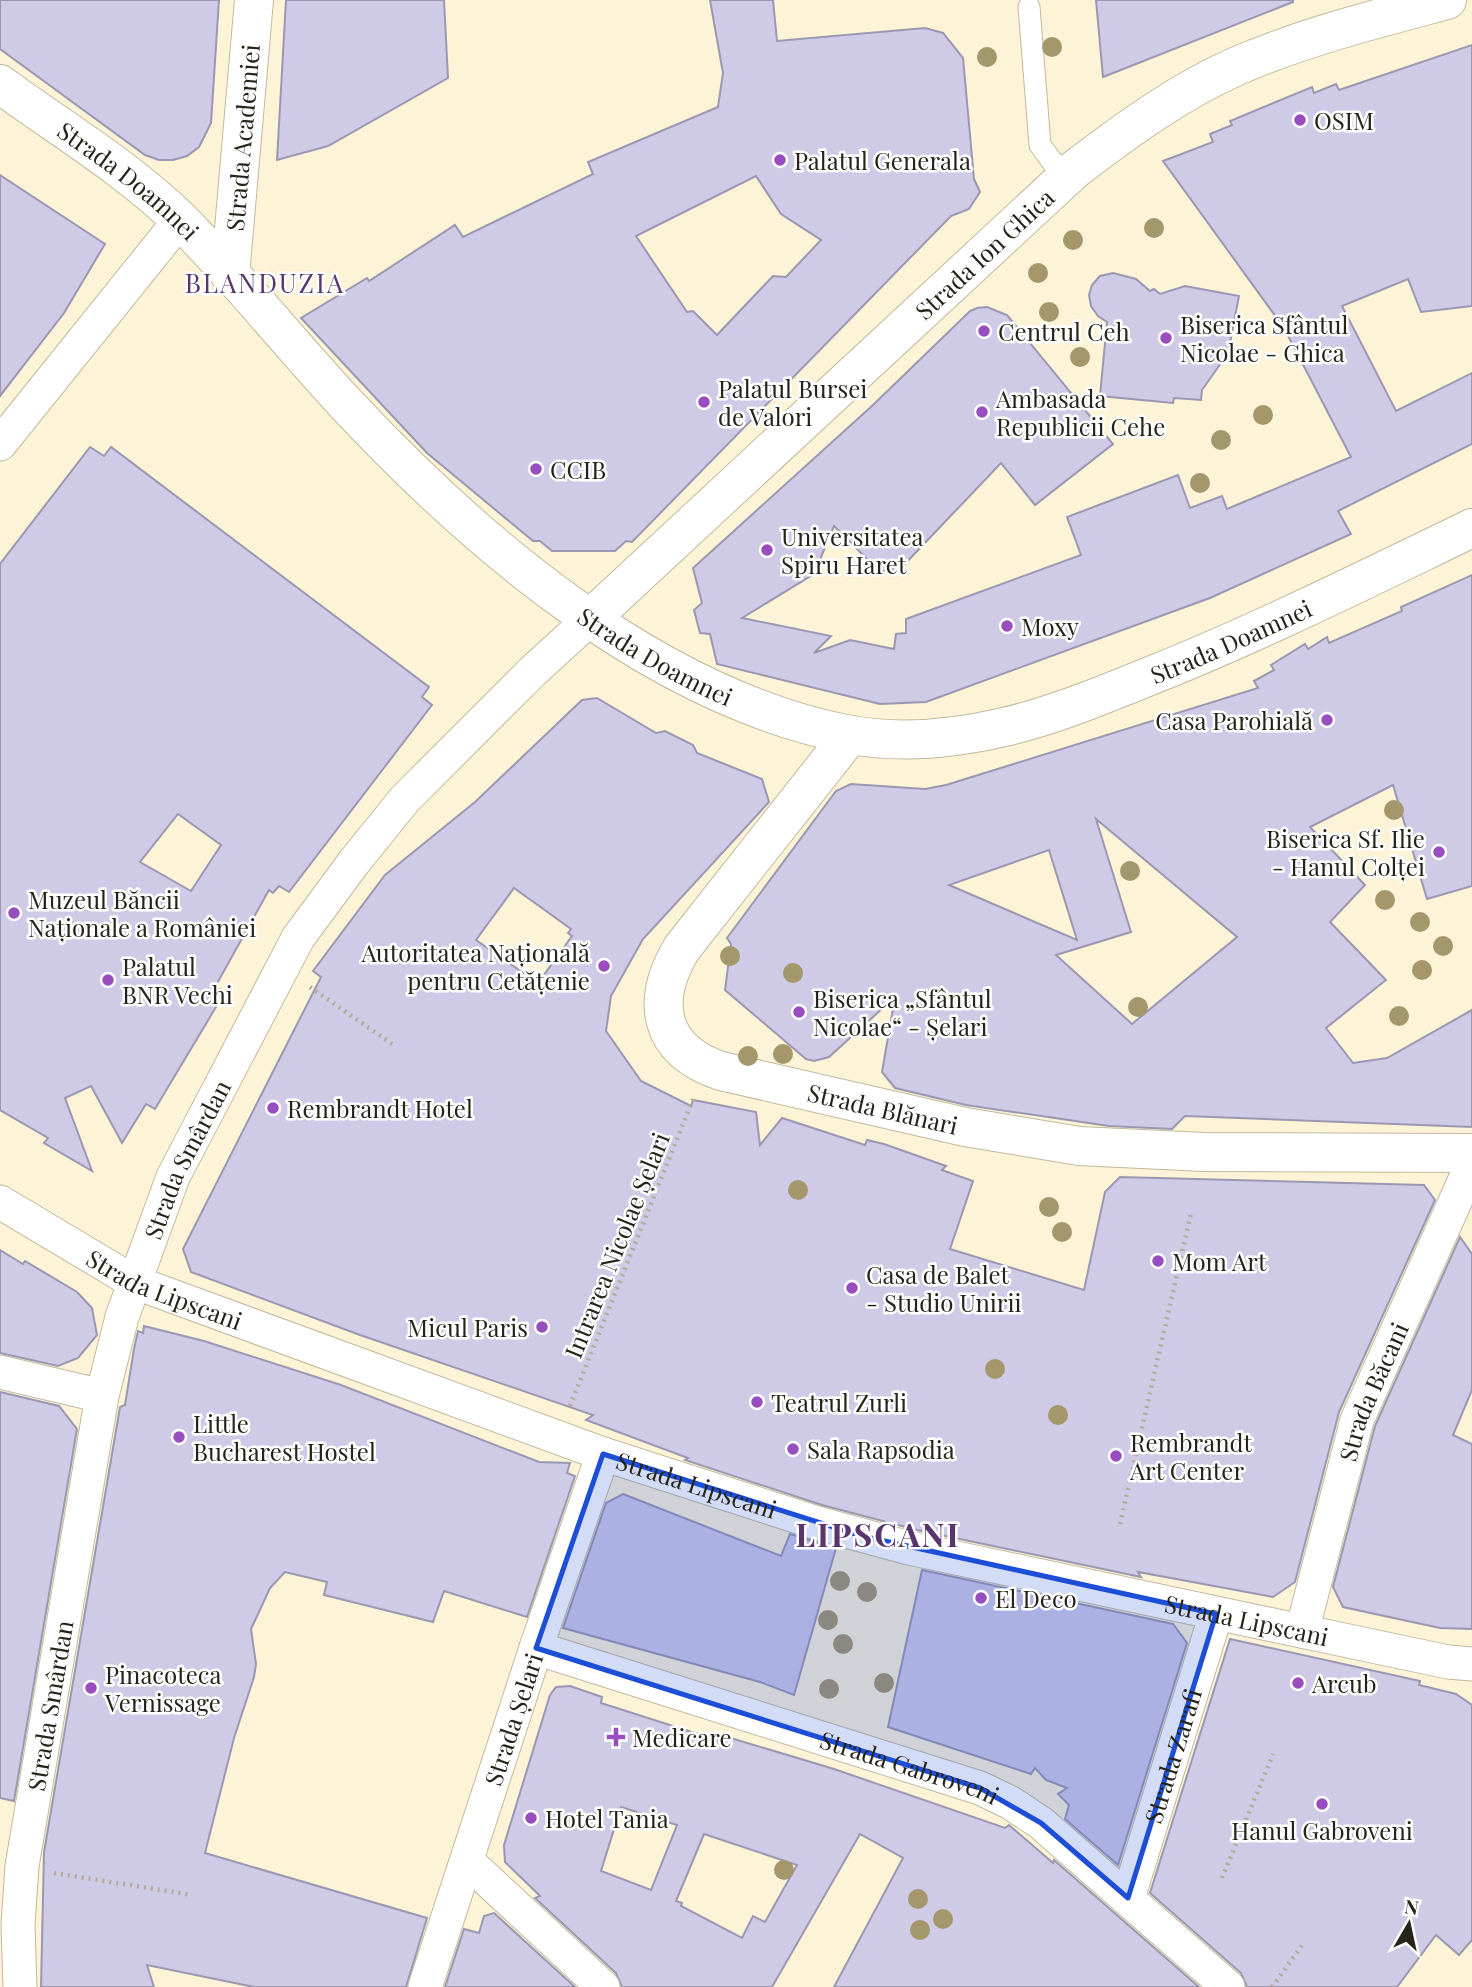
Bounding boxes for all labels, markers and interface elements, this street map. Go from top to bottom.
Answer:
street label: Strada Academiei [218,43,266,232]
place label: OSIM [1314,104,1374,136]
marker: OSIM [1292,112,1308,128]
street label: Strada Doamnei [52,114,207,247]
place label: Palatul Generala [794,144,971,176]
marker: Palatul Generala [772,152,788,168]
street label: Strada Ion Ghica [908,181,1060,326]
district label: BLANDUZIA [185,265,345,300]
place label: Biserica Sfântul Nicolae - Ghica [1180,308,1348,368]
place label: Centrul Ceh [998,315,1130,347]
marker: Centrul Ceh [976,323,992,339]
marker: Biserica Sfântul Nicolae - Ghica [1158,330,1174,346]
place label: Palatul Bursei de Valori [718,372,867,432]
place label: Ambasada Republicii Cehe [995,382,1165,442]
marker: Palatul Bursei de Valori [696,394,712,410]
marker: Ambasada Republicii Cehe [974,404,990,420]
place label: CCIB [550,453,606,485]
marker: CCIB [528,461,544,477]
place label: Universitatea Spiru Haret [781,520,924,580]
marker: Universitatea Spiru Haret [759,542,775,558]
street label: Strada Doamnei [1145,591,1316,690]
street label: Strada Doamnei [572,599,738,712]
place label: Moxy [1021,610,1079,642]
marker: Moxy [999,618,1015,634]
place label: Casa Parohială [1155,704,1313,736]
marker: Casa Parohială [1319,712,1335,728]
place label: Biserica Sf. Ilie - Hanul Colței [1266,822,1425,882]
marker: Biserica Sf. Ilie - Hanul Colței [1431,844,1447,860]
place label: Muzeul Băncii Naționale a României [28,883,256,943]
marker: Muzeul Băncii Naționale a României [6,905,22,921]
place label: Autoritatea Națională pentru Cetățenie [360,936,590,996]
place label: Palatul BNR Vechi [122,950,233,1010]
marker: Autoritatea Națională pentru Cetățenie [596,958,612,974]
marker: Palatul BNR Vechi [100,972,116,988]
place label: Biserica „Sfântul Nicolae“ - Șelari [813,982,992,1042]
marker: Biserica „Sfântul Nicolae“ - Șelari [791,1004,807,1020]
street label: Strada Smârdan [136,1074,237,1243]
street label: Strada Blănari [805,1075,961,1141]
place label: Rembrandt Hotel [287,1092,473,1124]
marker: Rembrandt Hotel [265,1100,281,1116]
street label: Intrarea Nicolae Șelari [556,1128,676,1362]
street label: Strada Lipscani [81,1241,247,1336]
place label: Mom Art [1172,1245,1267,1277]
marker: Mom Art [1150,1253,1166,1269]
place label: Casa de Balet - Studio Unirii [866,1258,1022,1318]
marker: Casa de Balet - Studio Unirii [844,1280,860,1296]
place label: Micul Paris [407,1311,528,1343]
street label: Strada Băcani [1331,1317,1415,1465]
marker: Micul Paris [534,1319,550,1335]
place label: Teatrul Zurli [771,1386,907,1418]
marker: Teatrul Zurli [749,1394,765,1410]
place label: Little Bucharest Hostel [193,1407,376,1467]
place label: Rembrandt Art Center [1129,1426,1252,1486]
marker: Little Bucharest Hostel [171,1429,187,1445]
place label: Sala Rapsodia [807,1433,955,1465]
marker: Sala Rapsodia [785,1441,801,1457]
street label: Strada Lipscani [612,1443,781,1525]
marker: Rembrandt Art Center [1108,1448,1124,1464]
district label: LIPSCANI [795,1512,961,1555]
place label: El Deco [995,1582,1077,1614]
street label: Strada Lipscani [1162,1587,1332,1652]
marker: El Deco [973,1590,989,1606]
street label: Strada Smârdan [19,1618,80,1793]
street label: Strada Șelari [476,1649,549,1789]
place label: Pinacoteca Vernissage [104,1658,221,1718]
place label: Arcub [1311,1667,1376,1699]
marker: Arcub [1290,1675,1306,1691]
marker: Pinacoteca Vernissage [83,1680,99,1696]
street label: Strada Zarafi [1136,1684,1208,1827]
place label: Medicare [632,1721,732,1753]
street label: Strada Gabroveni [816,1723,1005,1811]
marker: Medicare [606,1727,626,1747]
marker: Hanul Gabroveni [1314,1796,1330,1812]
place label: Hotel Tania [545,1802,669,1834]
marker: Hotel Tania [523,1810,539,1826]
place label: Hanul Gabroveni [1231,1814,1413,1846]
north arrow [1374,1889,1444,1959]
text: N [1403,1892,1421,1920]

